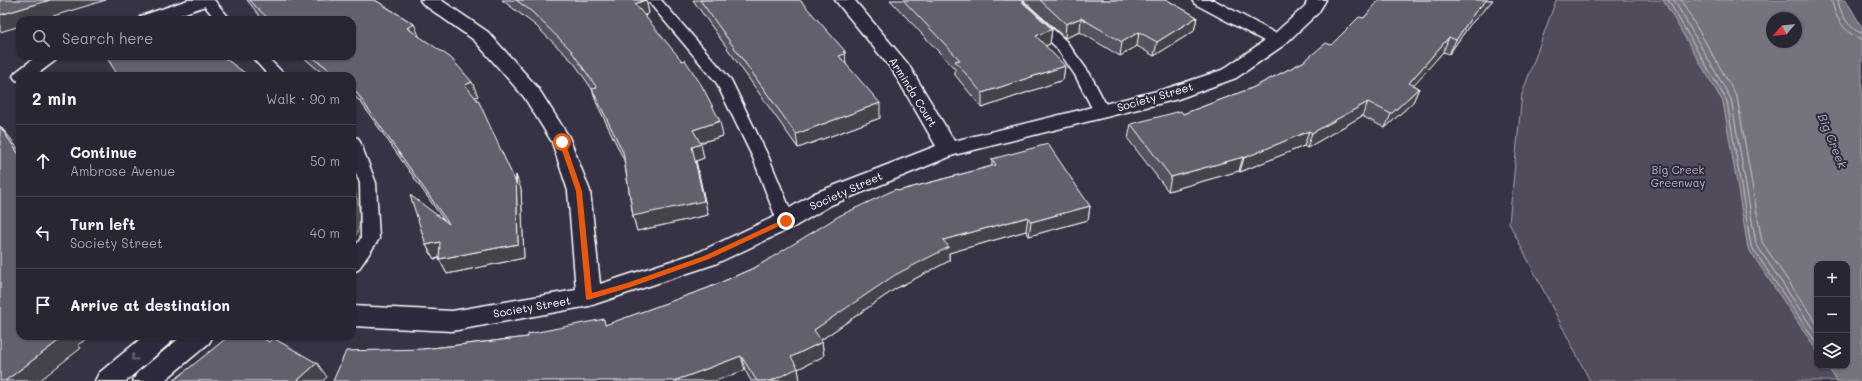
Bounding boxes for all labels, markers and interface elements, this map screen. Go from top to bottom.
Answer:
north arrow [1766,12,1802,48]
search box [16,16,356,60]
icon: search [30,27,52,49]
text: Search here [62,28,153,48]
street label: Arminda Court [886,54,941,130]
street label: Society Street [1115,78,1195,115]
text: 2 min [32,87,77,109]
text: Walk · 90 m [266,90,340,107]
water label: Big Creek [1815,111,1851,171]
route start [553,133,571,151]
text: Continue [70,142,137,162]
icon: ahead [32,150,54,172]
text: 50 m [310,152,340,169]
text: Ambrose Avenue [70,162,175,179]
park label: Big Creek Greenway [1651,162,1706,190]
street label: Society Street [807,168,885,213]
route end [777,212,795,230]
text: Turn left [70,214,135,234]
icon: left [32,222,54,244]
text: 40 m [310,224,340,241]
text: Society Street [70,234,163,251]
map controls [1814,261,1850,369]
button: + [1814,261,1850,297]
street label: Society Street [492,292,572,321]
icon: arrive [32,294,54,316]
text: Arrive at destination [70,295,230,315]
button: − [1814,297,1850,333]
button: layers [1814,333,1850,369]
one-way arrow [132,354,139,361]

